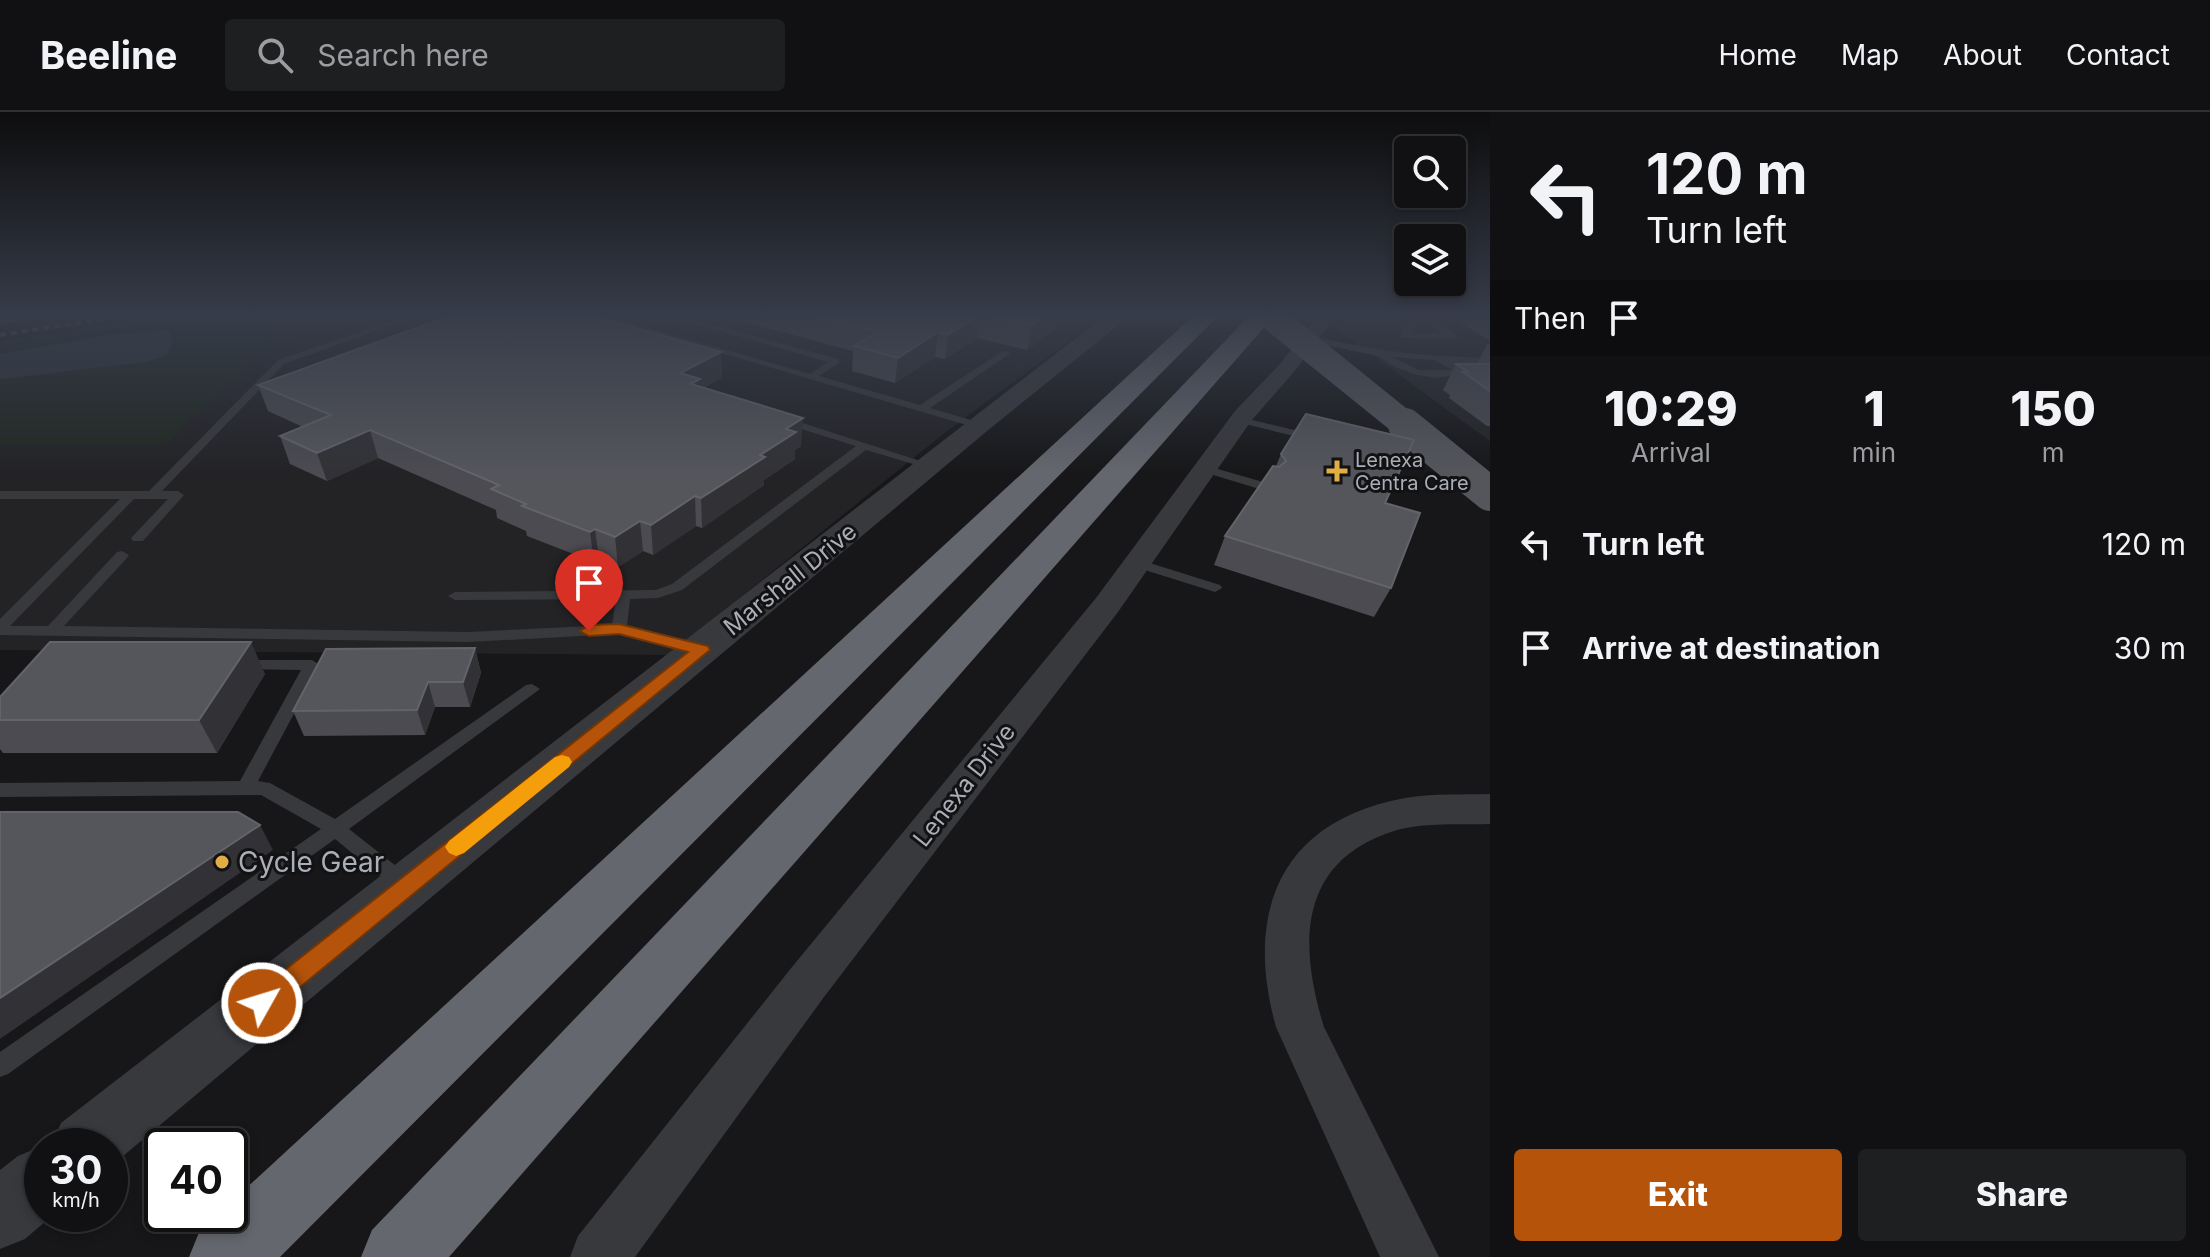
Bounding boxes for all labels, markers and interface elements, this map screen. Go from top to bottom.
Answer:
search box [225,19,785,91]
text: Beeline [40,32,177,78]
icon: search [253,33,297,77]
text: Search here [317,37,489,73]
text: Home [1718,38,1797,72]
text: Map [1841,38,1899,72]
text: About [1943,38,2022,72]
text: Contact [2066,38,2170,72]
map controls [1394,136,1466,296]
button: search [1394,136,1466,208]
text: 120 m [1646,140,1808,208]
icon: left [1514,144,1618,248]
text: Turn left [1646,208,1787,252]
button: layers [1394,224,1466,296]
icon: arrive [1602,296,1646,340]
text: Then [1514,300,1586,336]
text: 10:29 [1604,379,1738,438]
text: 1 [1863,379,1885,438]
text: 150 [2010,379,2096,438]
text: Arrival [1631,437,1711,468]
text: min [1852,437,1896,468]
text: m [2042,437,2065,468]
place label: Lenexa Centra Care [1355,448,1469,495]
marker: Lenexa Centra Care [1326,460,1348,482]
street label: Marshall Drive [718,517,862,641]
icon: left [1514,522,1558,566]
text: Turn left [1582,526,1704,562]
text: 120 m [2102,526,2186,562]
pin [555,549,623,631]
icon: arrive [567,561,611,605]
icon: arrive [1514,626,1558,670]
text: Arrive at destination [1582,630,1880,666]
text: 30 m [2114,630,2186,666]
street label: Lenexa Drive [907,718,1021,852]
place label: Cycle Gear [238,845,384,879]
marker: Cycle Gear [213,853,231,871]
position arrow [220,961,304,1045]
speed limit sign: 40 [144,1128,248,1232]
text: 30 [50,1145,102,1194]
button: Exit [1514,1149,1842,1241]
button: Share [1858,1149,2186,1241]
text: km/h [52,1188,100,1212]

